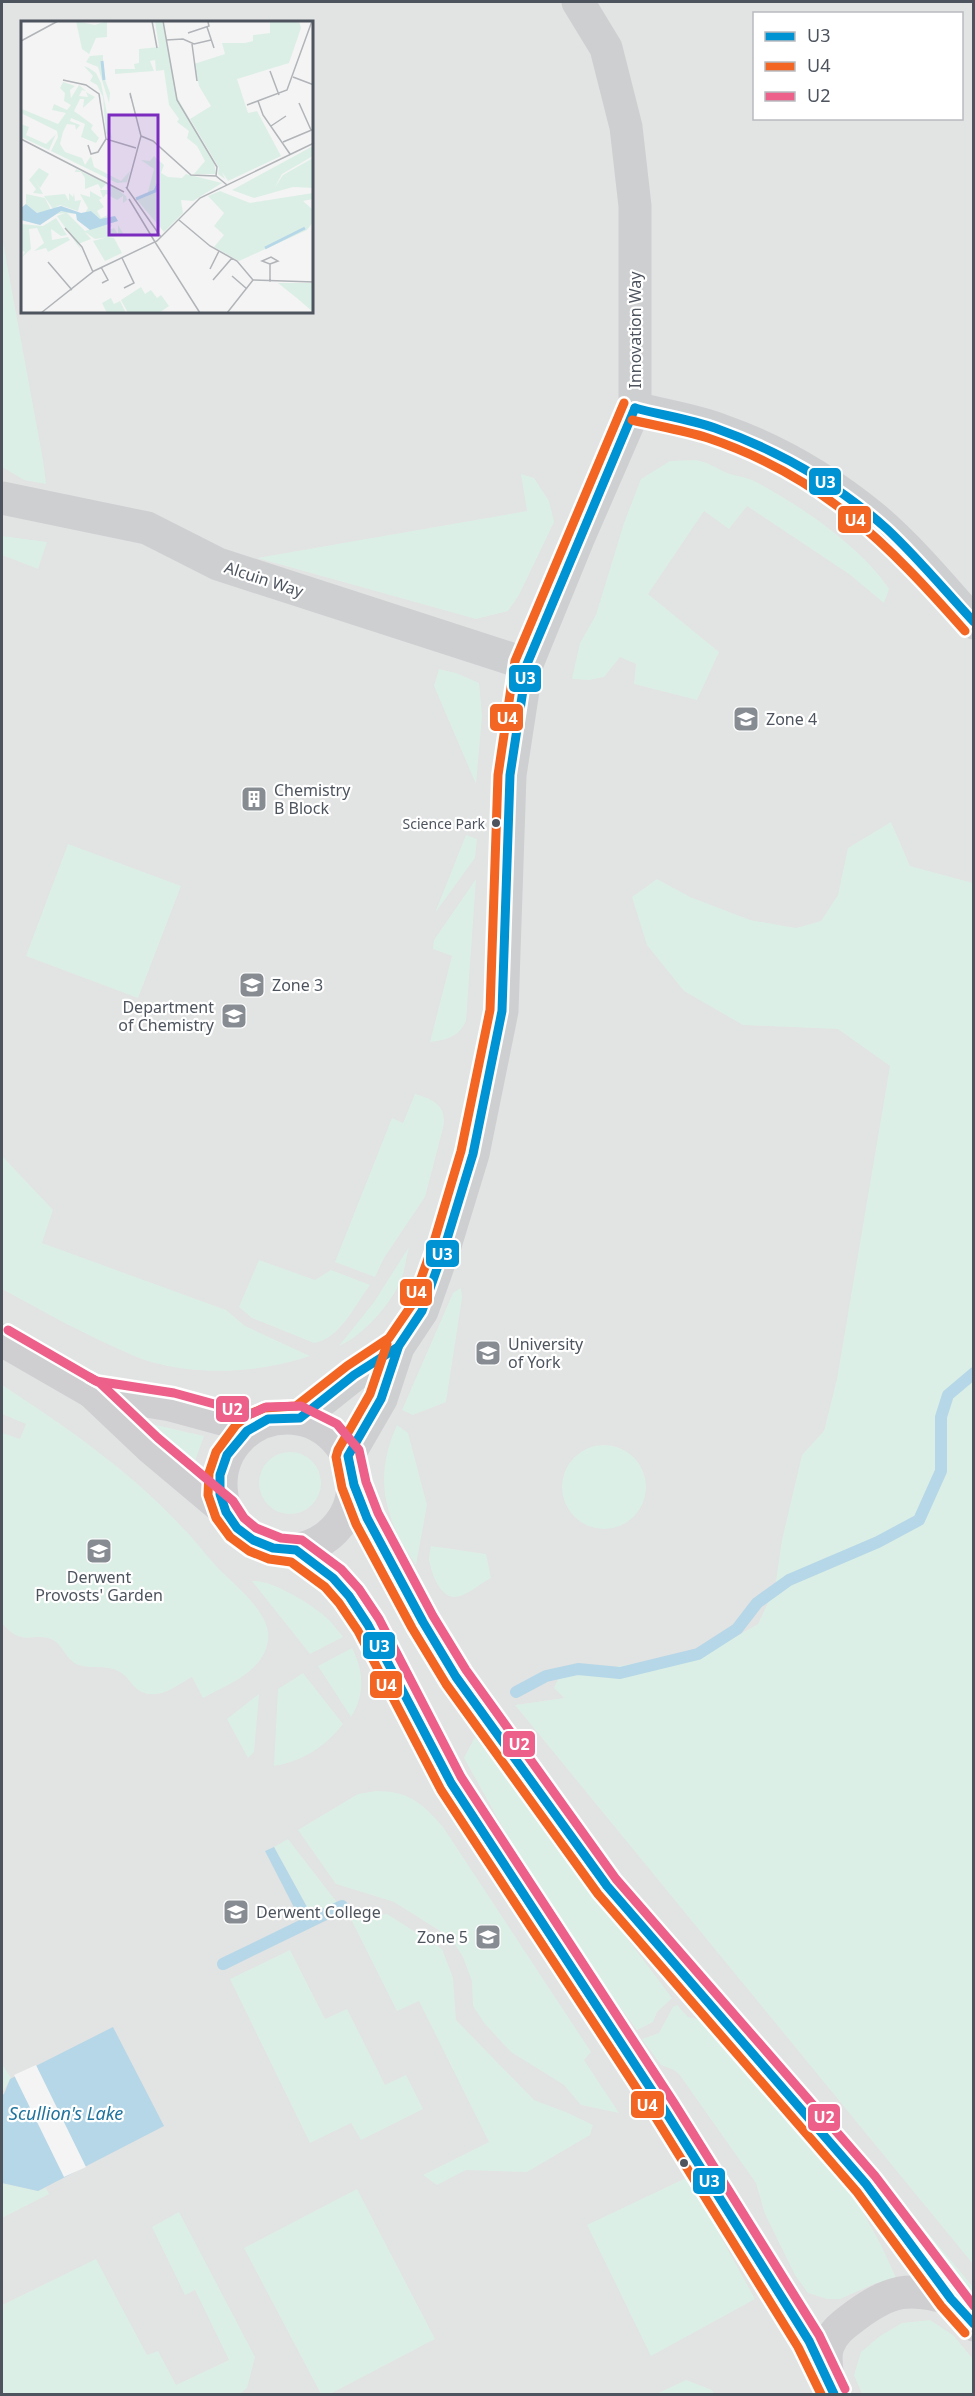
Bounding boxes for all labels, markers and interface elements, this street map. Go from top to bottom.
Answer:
legend [753,12,963,120]
inset map [21,21,314,314]
text: U3 [807,23,830,47]
text: U4 [807,53,830,77]
text: U2 [807,83,830,107]
street label: Innovation Way [624,271,646,389]
line badge: U3 [808,467,842,496]
text: U3 [814,471,836,493]
line badge: U4 [837,505,872,534]
text: U4 [844,509,866,531]
street label: Alcuin Way [222,556,307,602]
line badge: U3 [508,664,542,693]
text: U3 [514,667,536,689]
line badge: U4 [489,703,524,732]
school or university icon: Zone 4 [731,704,761,734]
text: U4 [496,707,518,729]
place label: Zone 4 [766,708,817,730]
place label: Chemistry B Block [274,779,351,819]
building icon: Chemistry B Block [239,784,269,814]
place label: Science Park [403,814,486,833]
marker: Science Park [490,817,502,829]
school or university icon: Zone 3 [237,970,267,1000]
place label: Zone 3 [272,974,323,996]
place label: Department of Chemistry [118,996,215,1036]
school or university icon: Department of Chemistry [219,1001,249,1031]
line badge: U3 [425,1239,460,1268]
text: U3 [431,1243,453,1265]
line badge: U4 [399,1278,433,1307]
text: U4 [405,1281,427,1303]
place label: University of York [508,1333,584,1373]
school or university icon: University of York [473,1338,503,1368]
line badge: U2 [215,1395,250,1423]
text: U2 [221,1398,243,1420]
school or university icon: Derwent Provosts' Garden [84,1536,114,1566]
place label: Derwent Provosts' Garden [35,1566,163,1606]
line badge: U3 [362,1631,396,1660]
text: U3 [368,1635,390,1657]
line badge: U4 [369,1670,403,1699]
text: U4 [375,1674,397,1696]
line badge: U2 [502,1730,536,1758]
text: U2 [508,1733,530,1755]
school or university icon: Derwent College [221,1897,251,1927]
place label: Derwent College [256,1901,381,1923]
school or university icon: Zone 5 [473,1922,503,1952]
place label: Zone 5 [417,1926,468,1948]
line badge: U4 [630,2090,665,2119]
text: U4 [636,2094,658,2116]
water label: Scullion's Lake [9,2101,123,2125]
line badge: U2 [807,2103,841,2132]
text: U2 [813,2106,835,2128]
unlabelled marker [678,2157,690,2169]
line badge: U3 [692,2167,726,2195]
text: U3 [698,2170,720,2192]

